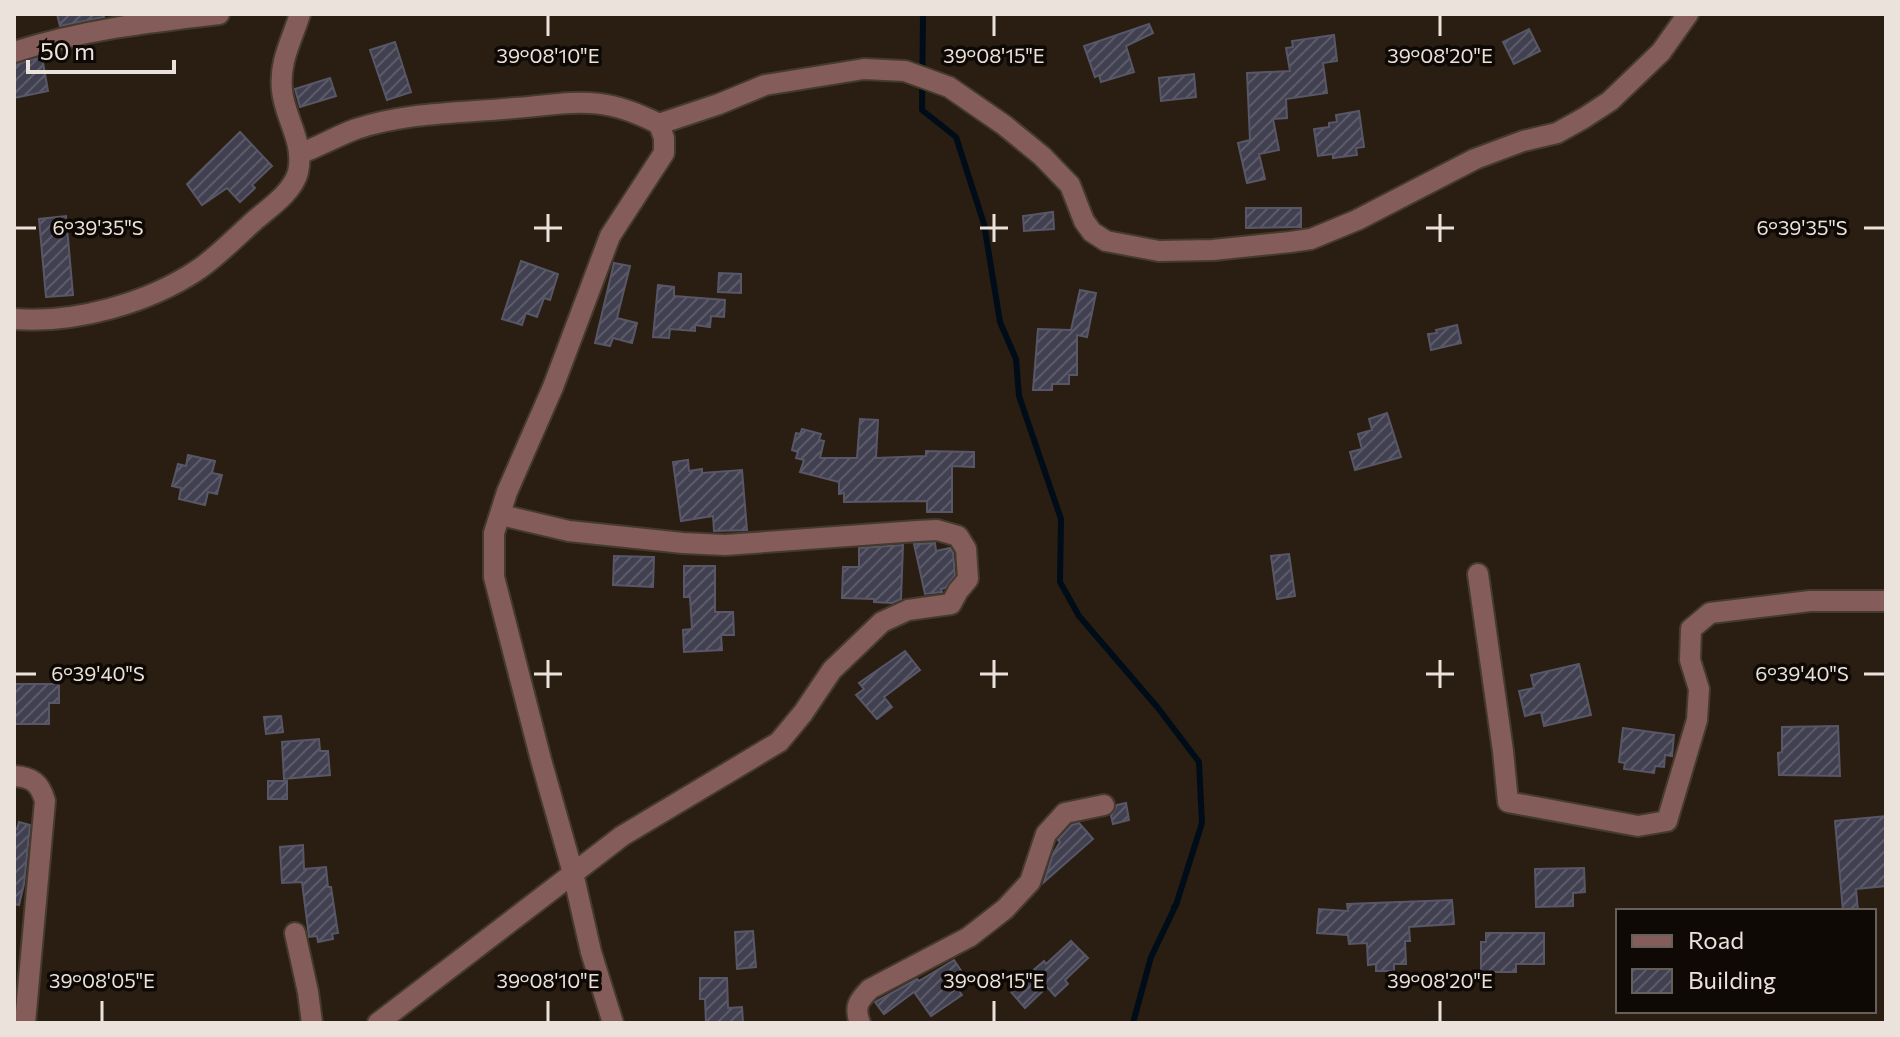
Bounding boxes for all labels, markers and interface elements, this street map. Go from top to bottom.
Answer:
scale bar [28,24,174,74]
text: 50 m [40,36,95,65]
text: 39°08'10"E [496,43,600,67]
text: 39°08'15"E [943,43,1045,67]
text: 39°08'20"E [1387,43,1493,67]
text: 6°39'35"S [52,215,144,239]
text: 6°39'35"S [1756,215,1848,239]
text: 6°39'40"S [51,661,145,685]
text: 6°39'40"S [1755,661,1849,685]
legend [1616,909,1876,1013]
text: Road [1688,925,1744,954]
text: Building [1688,965,1776,994]
text: 39°08'05"E [49,968,155,992]
text: 39°08'10"E [496,968,600,992]
text: 39°08'15"E [943,968,1045,992]
text: 39°08'20"E [1387,968,1493,992]

